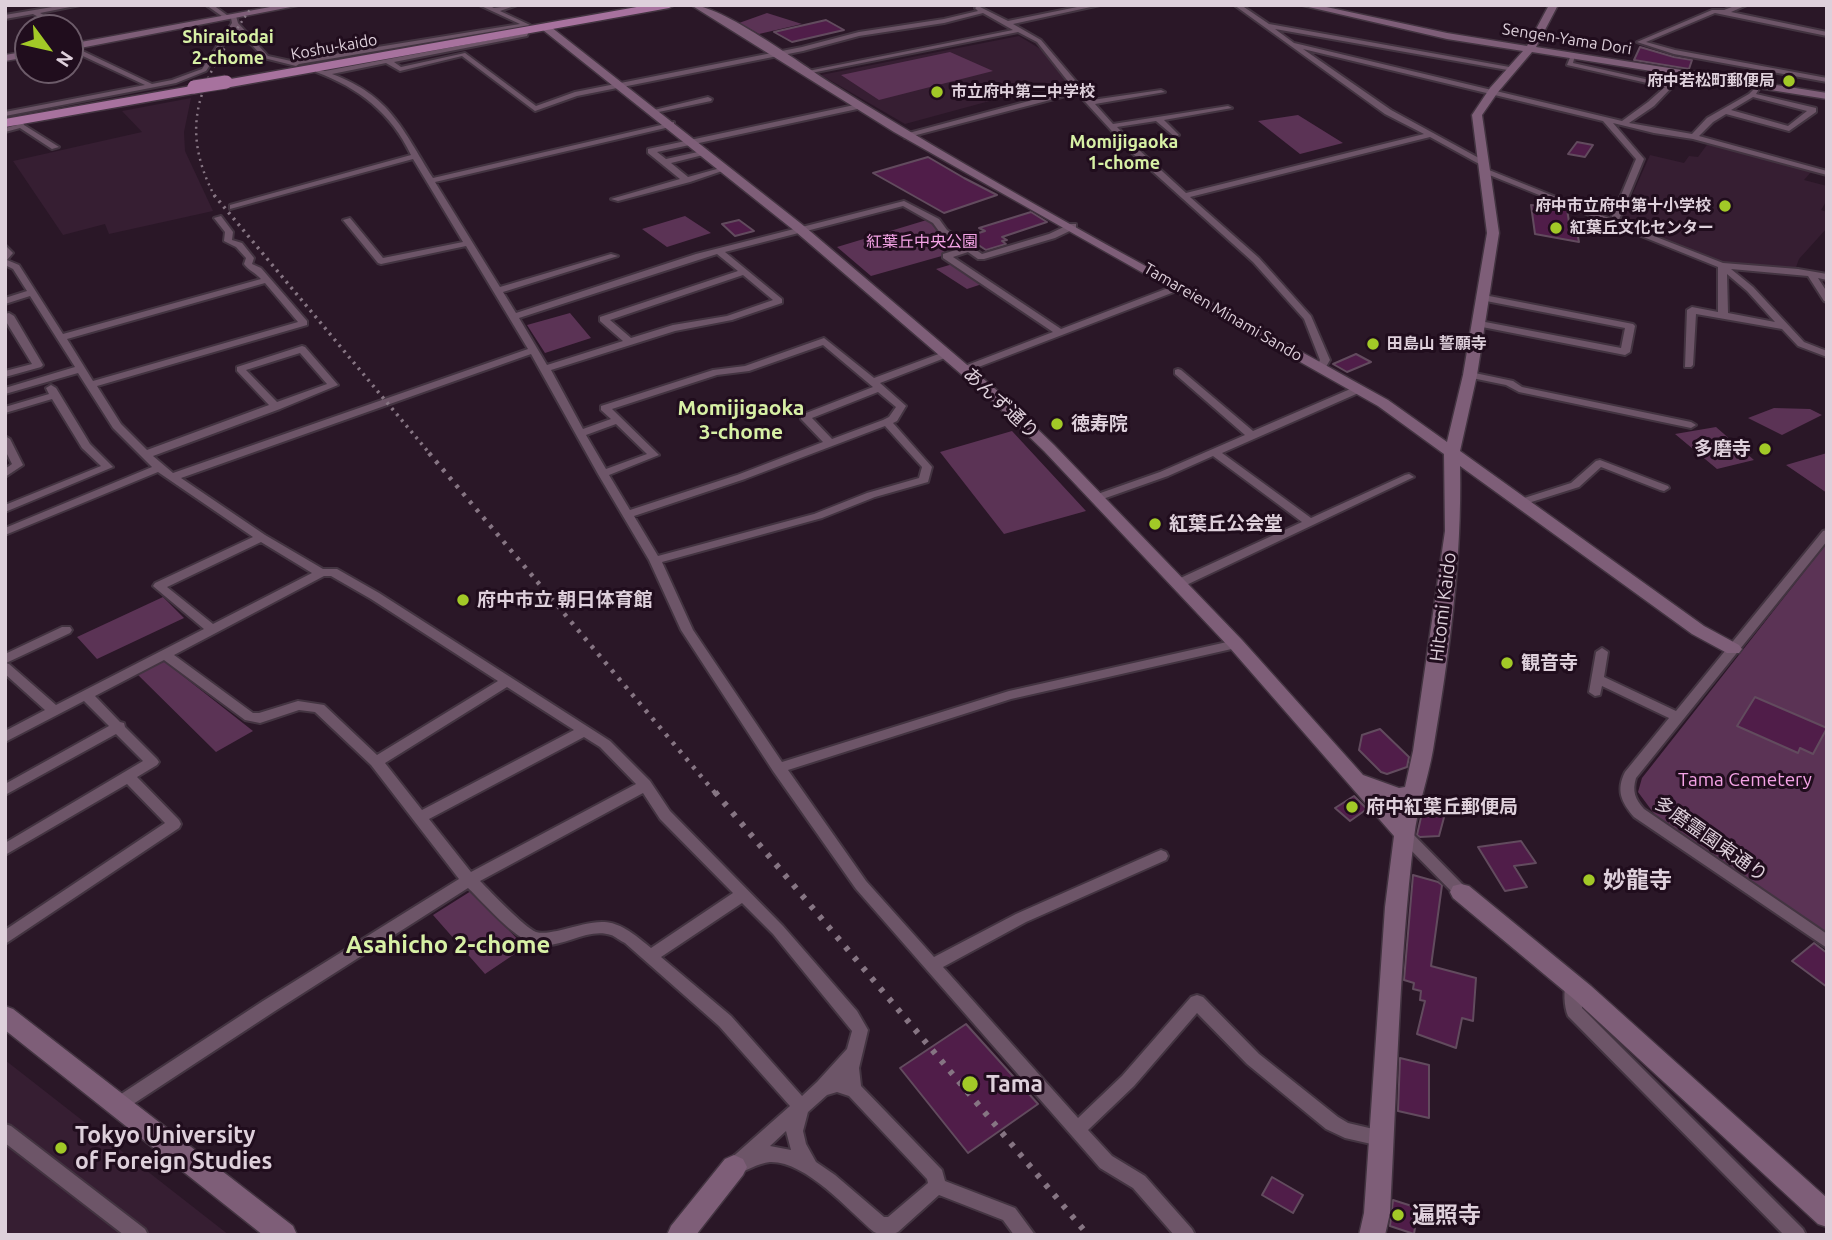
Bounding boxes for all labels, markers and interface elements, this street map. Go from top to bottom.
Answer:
north arrow [14,14,84,84]
street label: Sengen-Yama Dori [1501,19,1633,59]
district label: Shiraitodai 2-chome [182,26,274,68]
street label: Koshu-kaido [289,30,379,64]
text: N [52,47,78,71]
place label: 府中若松町郵便局 [1647,71,1775,91]
marker: 府中若松町郵便局 [1781,73,1797,89]
place label: 市立府中第二中学校 [951,82,1095,102]
marker: 市立府中第二中学校 [929,84,945,100]
district label: Momijigaoka 1-chome [1070,131,1178,174]
place label: 府中市立府中第十小学校 [1535,196,1711,216]
marker: 府中市立府中第十小学校 [1717,198,1733,214]
place label: 紅葉丘文化センター [1570,218,1714,238]
marker: 紅葉丘文化センター [1548,220,1564,236]
park label: 紅葉丘中央公園 [866,232,978,252]
street label: Tamareien Minami Sando [1140,259,1306,365]
place label: 田島山 誓願寺 [1387,334,1487,354]
marker: 田島山 誓願寺 [1365,336,1381,352]
street label: あんず通り [958,362,1044,444]
district label: Momijigaoka 3-chome [678,395,804,445]
place label: 徳寿院 [1071,413,1128,435]
marker: 徳寿院 [1049,416,1065,432]
place label: 多磨寺 [1694,438,1751,460]
marker: 多磨寺 [1757,441,1773,457]
place label: 紅葉丘公会堂 [1169,513,1283,535]
marker: 紅葉丘公会堂 [1147,516,1163,532]
street label: Hitomi Kaido [1425,551,1461,663]
place label: 府中市立 朝日体育館 [477,589,653,611]
marker: 府中市立 朝日体育館 [455,592,471,608]
place label: 観音寺 [1521,652,1578,674]
marker: 観音寺 [1499,655,1515,671]
park label: Tama Cemetery [1678,769,1812,791]
street label: 多磨霊園東通り [1650,792,1772,886]
place label: 府中紅葉丘郵便局 [1366,796,1518,818]
marker: 府中紅葉丘郵便局 [1344,799,1360,815]
place label: 妙龍寺 [1603,866,1672,894]
marker: 妙龍寺 [1581,872,1597,888]
district label: Asahicho 2-chome [346,931,550,959]
place label: Tama [986,1070,1043,1098]
marker: Tama [960,1074,980,1094]
place label: Tokyo University of Foreign Studies [75,1121,272,1175]
marker: Tokyo University of Foreign Studies [53,1140,69,1156]
place label: 遍照寺 [1412,1201,1481,1229]
marker: 遍照寺 [1390,1207,1406,1223]

